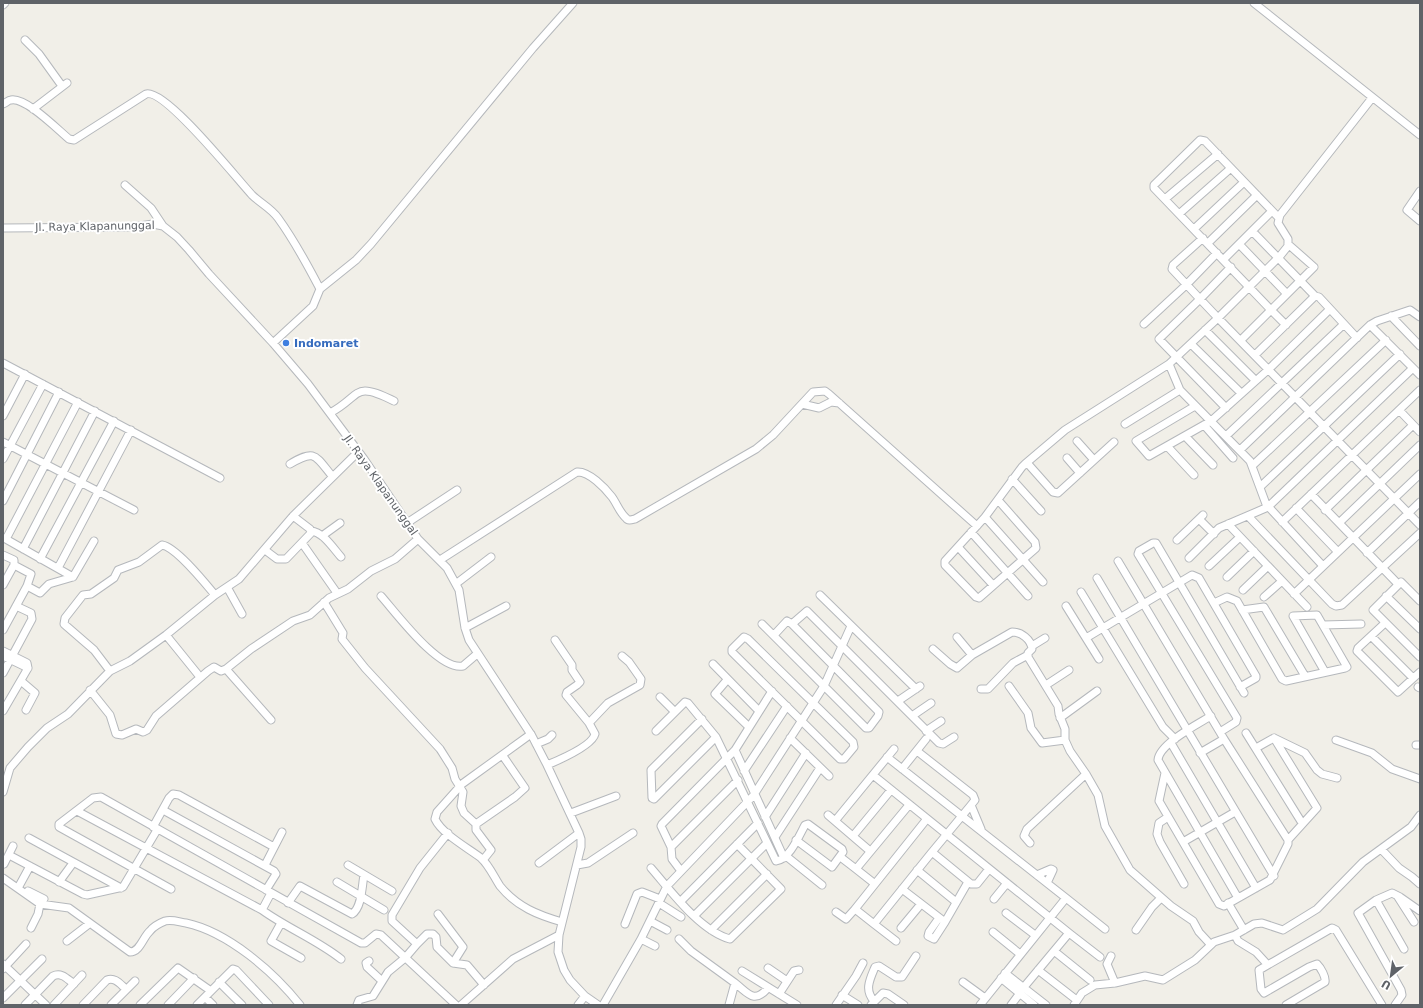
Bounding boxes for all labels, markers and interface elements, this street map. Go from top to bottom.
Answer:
street label: Jl. Raya Klapanunggal [34,219,155,234]
place label: Indomaret [294,337,358,350]
marker: Indomaret [281,338,291,348]
street label: Jl. Raya Klapanunggal [340,432,420,538]
north arrow [1371,956,1411,996]
text: U [1379,976,1393,992]

